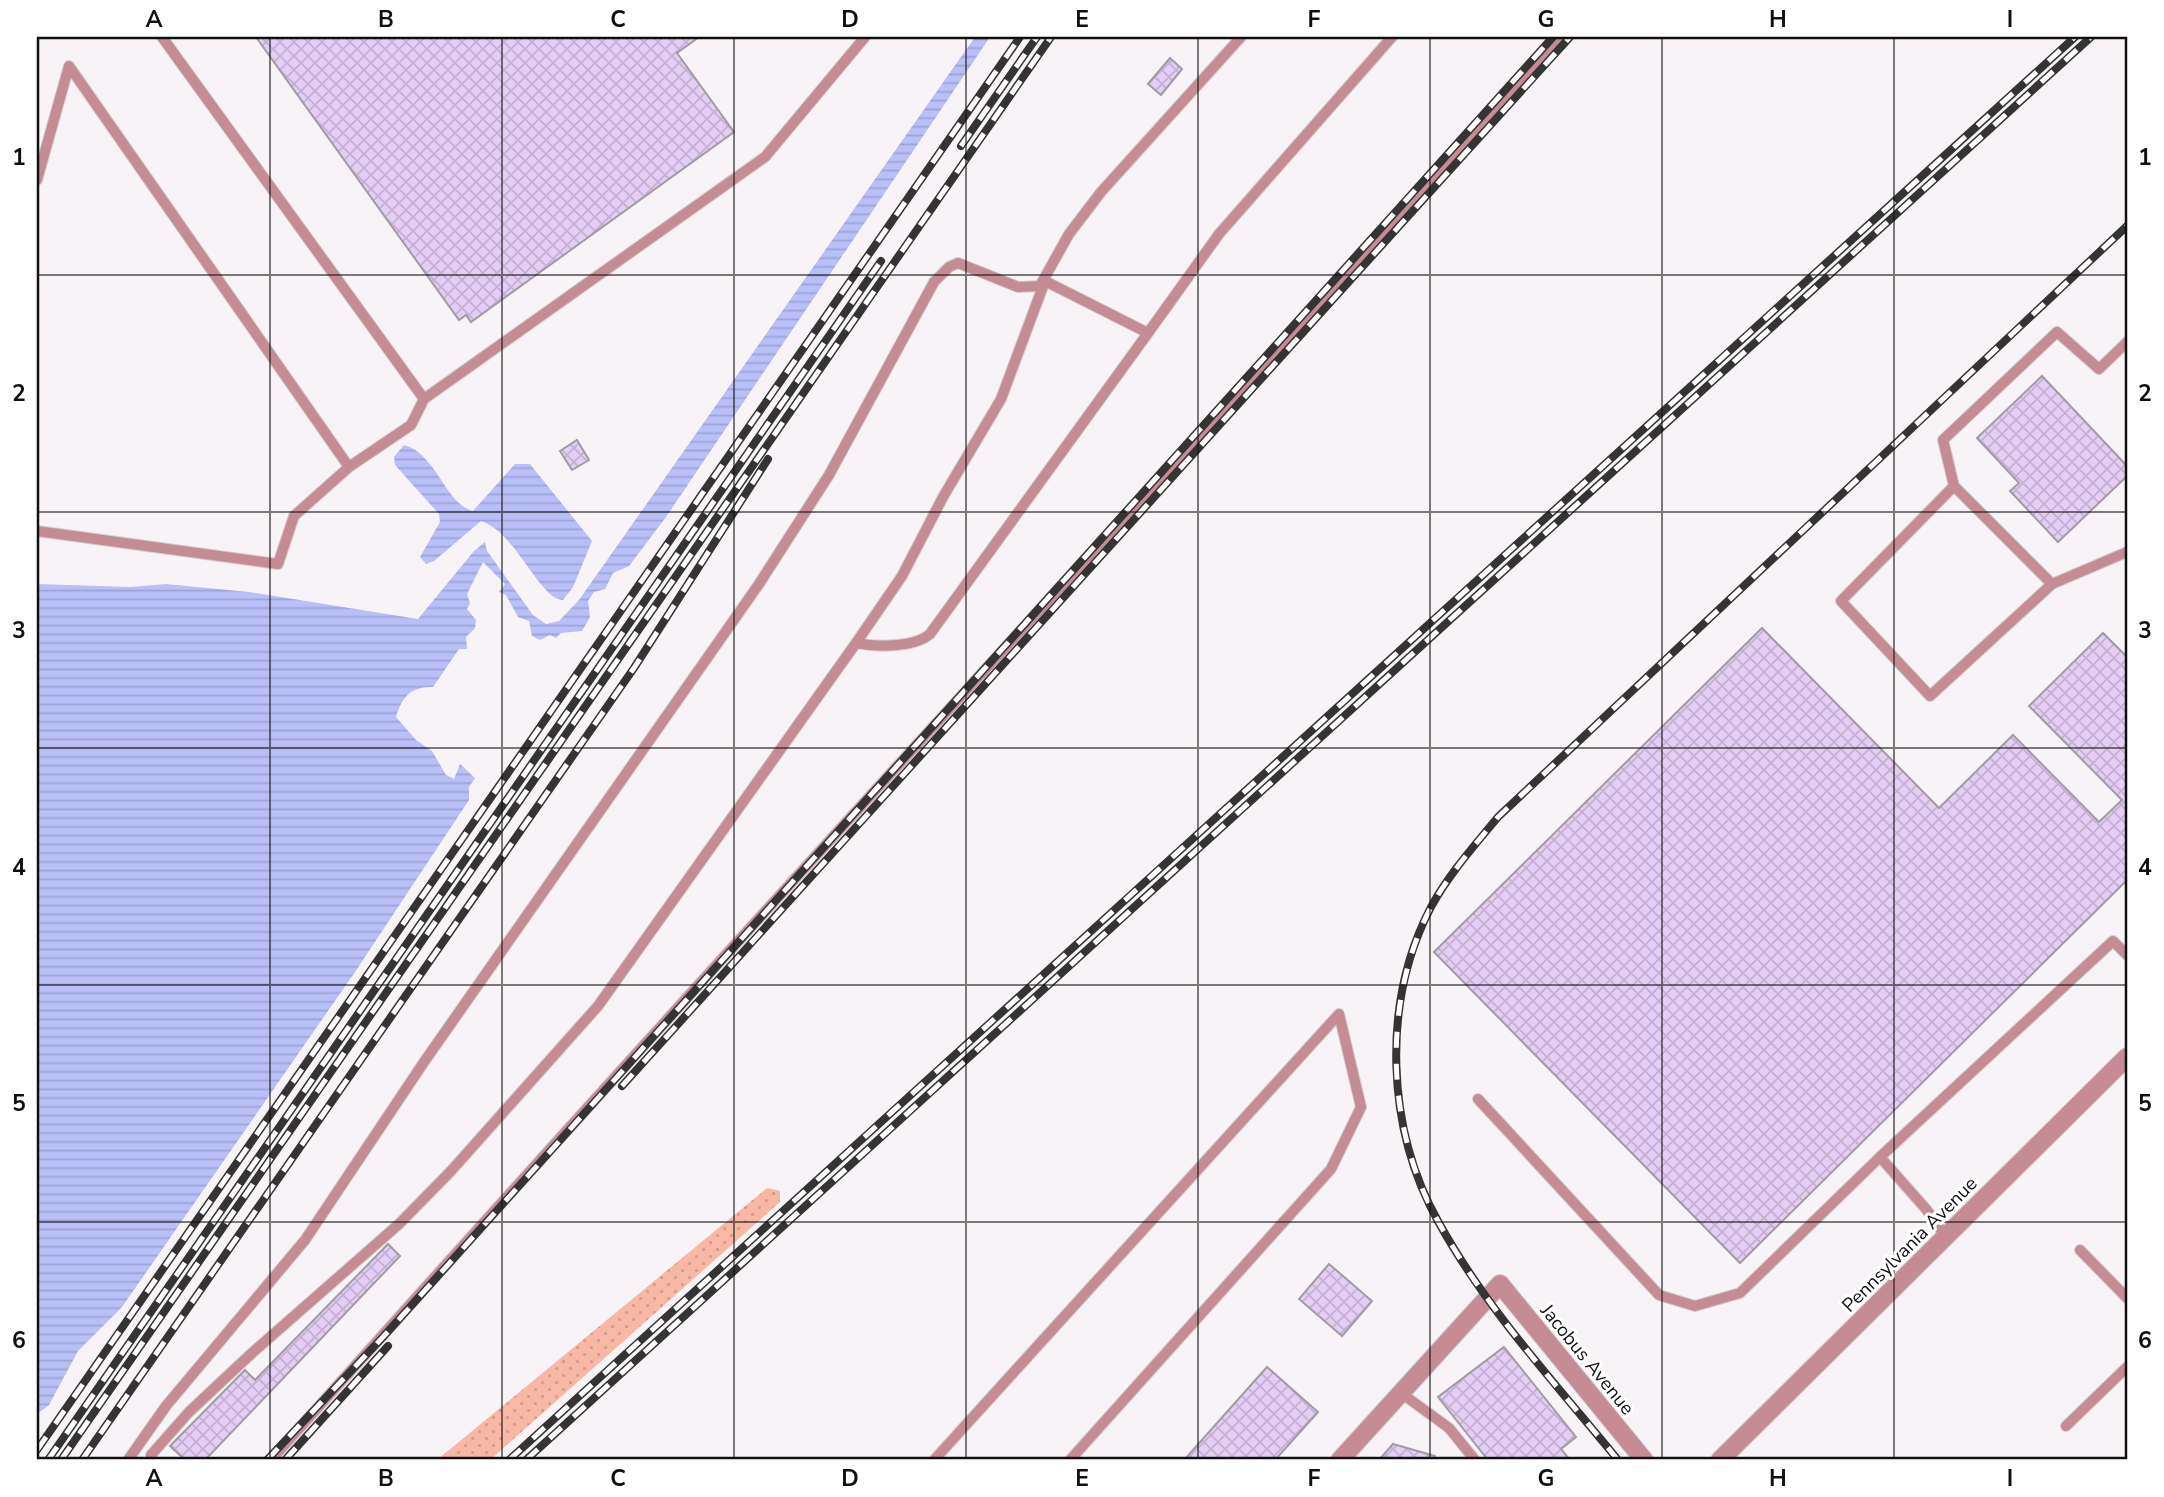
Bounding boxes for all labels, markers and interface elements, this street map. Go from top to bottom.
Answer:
text: A [145,4,163,35]
text: B [378,4,394,35]
text: C [610,4,626,35]
text: D [841,4,859,35]
text: E [1075,4,1089,35]
text: F [1308,4,1321,35]
text: G [1538,4,1554,35]
text: H [1769,4,1787,35]
text: I [2007,4,2013,35]
text: 1 [12,142,26,173]
text: 1 [2138,142,2152,173]
text: 2 [12,378,26,409]
text: 2 [2138,378,2152,409]
text: 3 [12,615,26,646]
text: 3 [2138,615,2152,646]
text: 4 [12,852,26,883]
text: 4 [2138,852,2152,883]
text: 5 [12,1088,26,1119]
text: 5 [2138,1088,2152,1119]
street label: Pennsylvania Avenue [1836,1171,1983,1318]
street label: Jacobus Avenue [1534,1298,1640,1421]
text: 6 [12,1325,26,1356]
text: 6 [2138,1325,2152,1356]
text: A [145,1463,163,1494]
text: B [378,1463,394,1494]
text: C [610,1463,626,1494]
text: D [841,1463,859,1494]
text: E [1075,1463,1089,1494]
text: F [1308,1463,1321,1494]
text: G [1538,1463,1554,1494]
text: H [1769,1463,1787,1494]
text: I [2007,1463,2013,1494]

